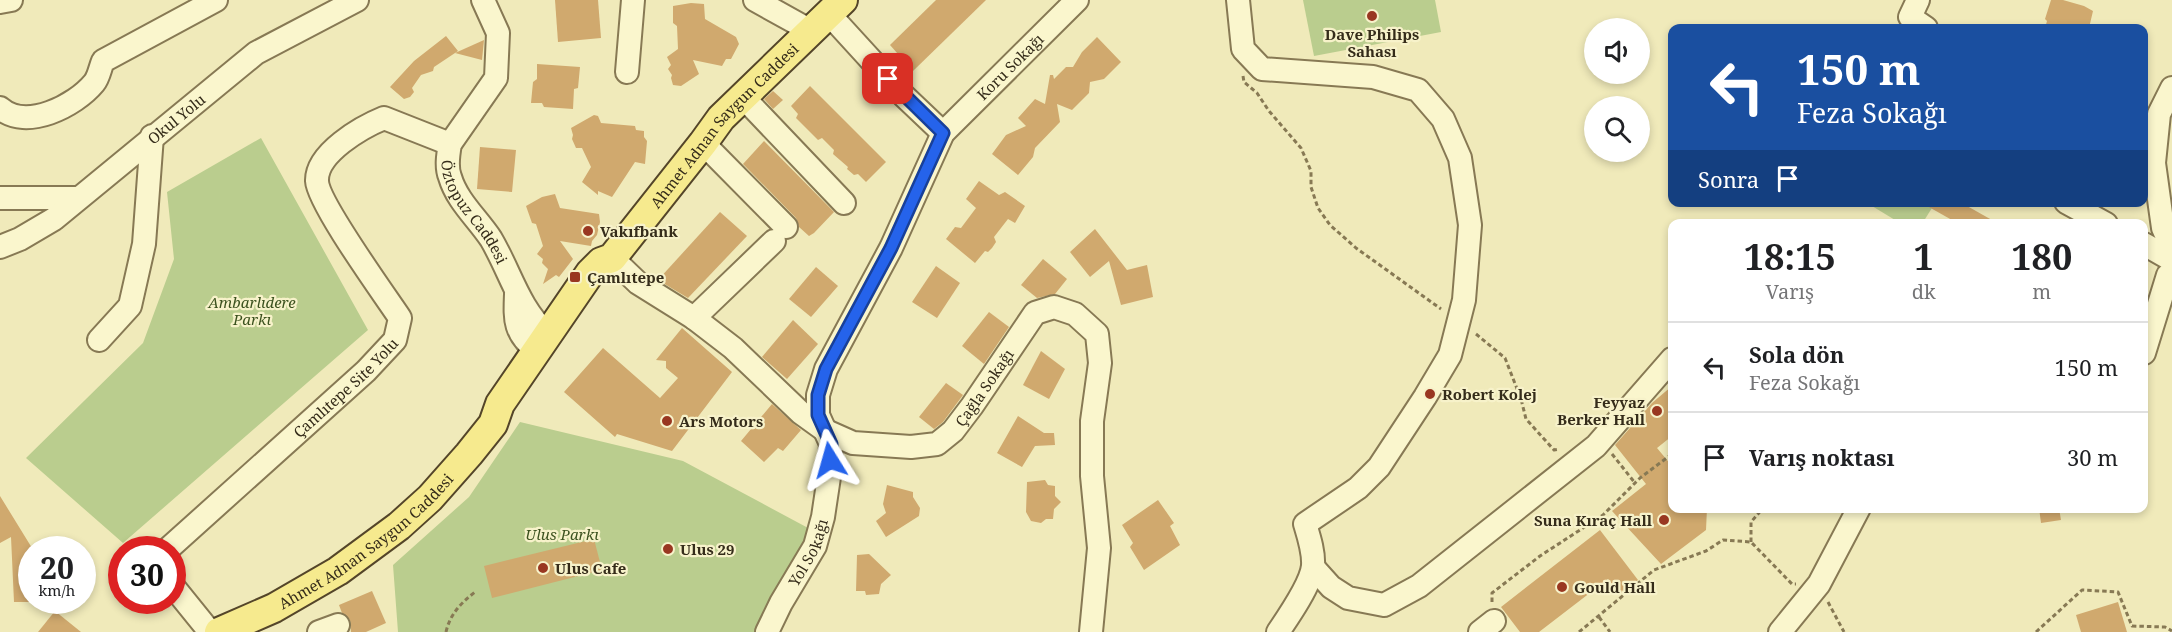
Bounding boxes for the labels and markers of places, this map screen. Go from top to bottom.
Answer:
marker: Dave Philips Sahası [1365,9,1379,23]
place label: Dave Philips Sahası [1325,24,1419,61]
pin [862,53,913,104]
place label: Vakıfbank [600,221,678,241]
marker: Vakıfbank [581,224,595,238]
place label: Çamlıtepe [587,267,664,287]
marker: Çamlıtepe [568,270,582,284]
place label: Robert Kolej [1442,384,1537,404]
marker: Robert Kolej [1423,387,1437,401]
place label: Feyyaz Berker Hall [1557,392,1646,429]
marker: Feyyaz Berker Hall [1650,404,1664,418]
place label: Ars Motors [679,411,763,431]
marker: Ars Motors [660,414,674,428]
place label: Suna Kıraç Hall [1534,510,1653,530]
marker: Suna Kıraç Hall [1657,513,1671,527]
place label: Ulus 29 [680,539,735,559]
marker: Ulus 29 [661,542,675,556]
place label: Ulus Cafe [555,558,626,578]
marker: Ulus Cafe [536,561,550,575]
place label: Gould Hall [1574,577,1656,597]
marker: Gould Hall [1555,580,1569,594]

